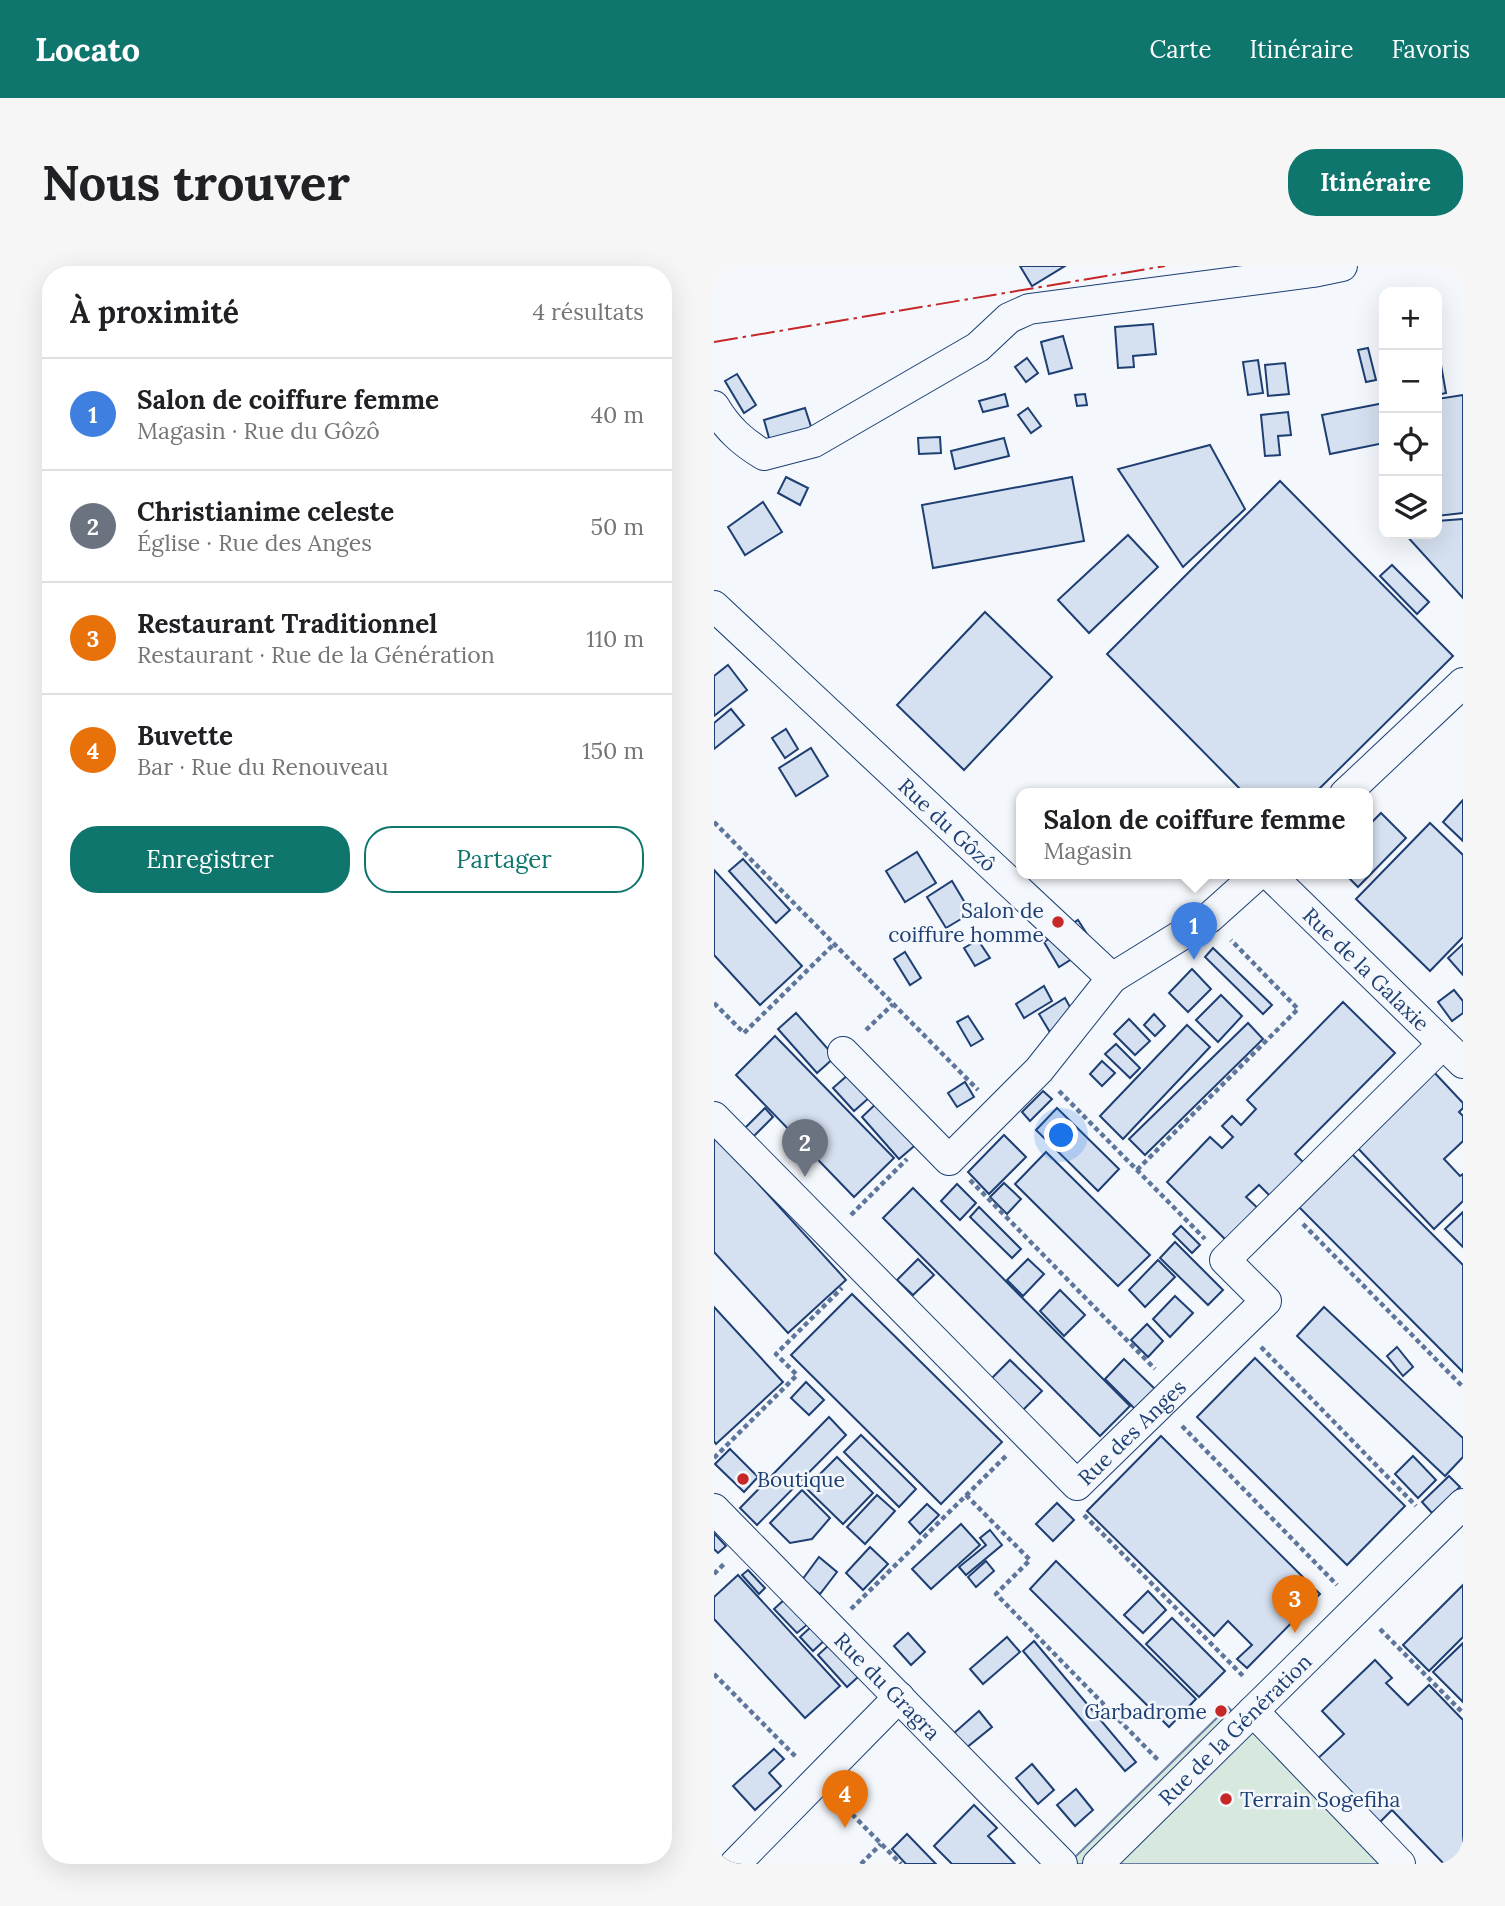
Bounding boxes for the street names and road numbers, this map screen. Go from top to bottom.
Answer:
street label: Rue du Gôzô [893,772,1002,877]
street label: Rue de la Galaxie [1298,901,1435,1037]
street label: Rue des Anges [1072,1373,1191,1491]
street label: Rue du Gragra [829,1626,947,1746]
street label: Rue de la Génération [1152,1648,1317,1811]

